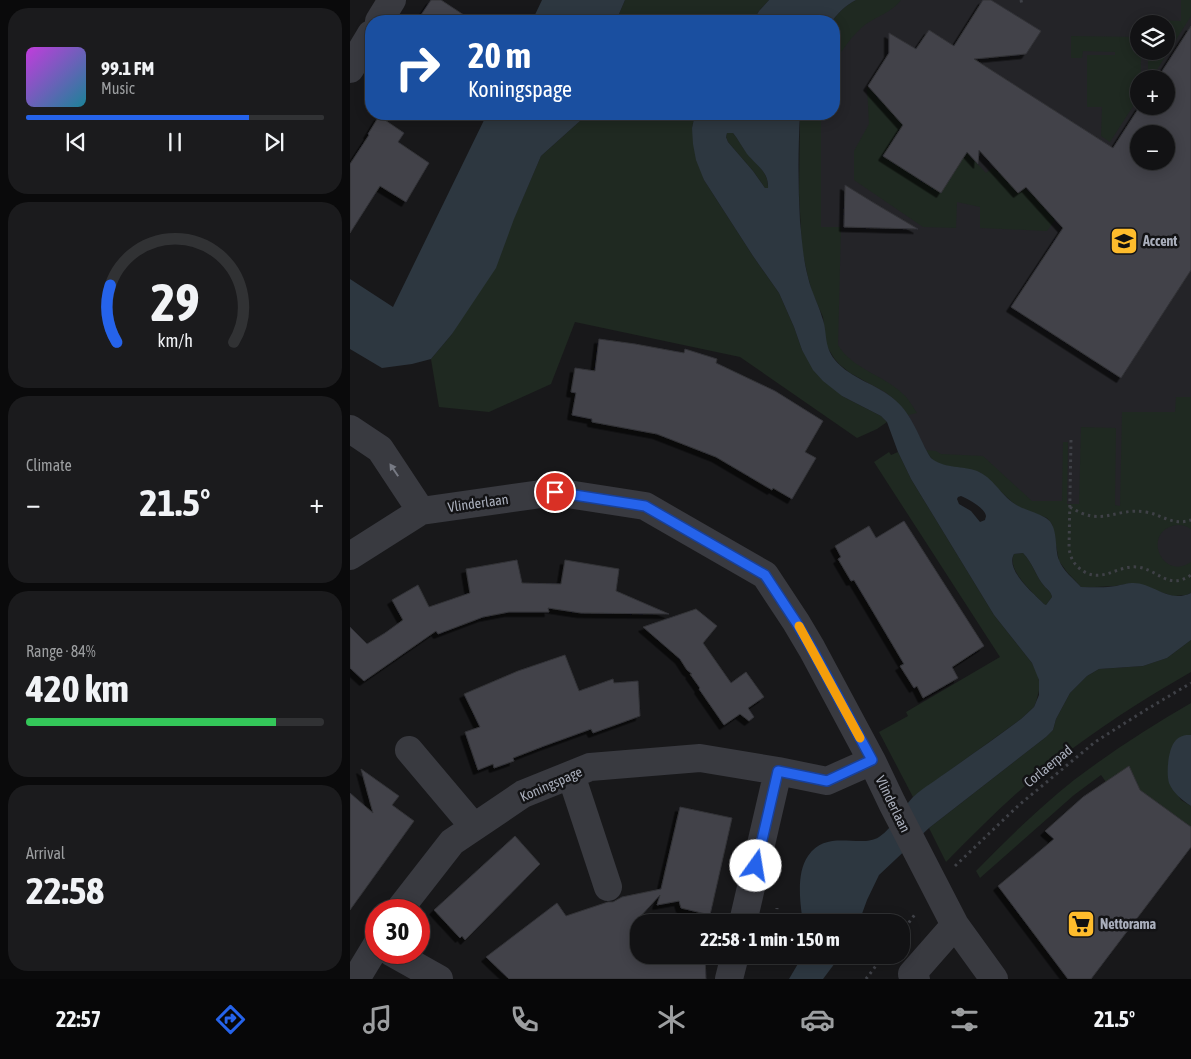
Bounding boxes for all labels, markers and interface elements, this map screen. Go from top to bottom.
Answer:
map controls [1130,15,1175,170]
button: layers [1130,15,1175,60]
icon: right [385,35,450,100]
text: 20 m [468,35,531,75]
text: 99.1 FM [101,57,154,79]
button: + [1130,70,1175,115]
text: Koningspage [468,76,572,102]
text: Music [101,79,135,97]
button: − [1130,125,1175,170]
icon: previous [62,128,90,156]
icon: pause [161,128,189,156]
icon: next [260,128,288,156]
school or university icon: Accent [1109,226,1139,256]
place label: Accent [1142,233,1177,249]
text: 29 [151,272,199,332]
text: km/h [157,330,193,351]
text: Climate [26,456,72,474]
one-way arrow [389,463,399,477]
pin [534,471,576,513]
icon: arrive [541,478,569,506]
text: 21.5° [140,481,210,524]
text: − [26,487,41,519]
text: + [309,487,324,519]
street label: Vlinderlaan [447,491,509,515]
text: Range · 84% [26,642,96,660]
text: 420 km [26,667,129,710]
street label: Corlaerpad [1021,742,1075,790]
street label: Koningspage [518,763,584,805]
street label: Vlinderlaan [872,773,914,835]
position arrow [729,839,781,891]
text: Arrival [26,844,65,862]
text: 22:58 [26,869,104,912]
speed limit sign: 30 [365,899,430,964]
supermarket icon: Nettorama [1066,909,1096,939]
place label: Nettorama [1100,916,1157,932]
text: 22:58 · 1 min · 150 m [700,928,840,950]
icon: directions [213,1002,248,1037]
icon: music [360,1002,395,1037]
icon: phone [507,1002,542,1037]
icon: climate [654,1002,689,1037]
icon: car [800,1002,835,1037]
icon: filters [947,1002,982,1037]
text: 22:57 [56,1006,101,1032]
text: 21.5° [1094,1006,1135,1032]

